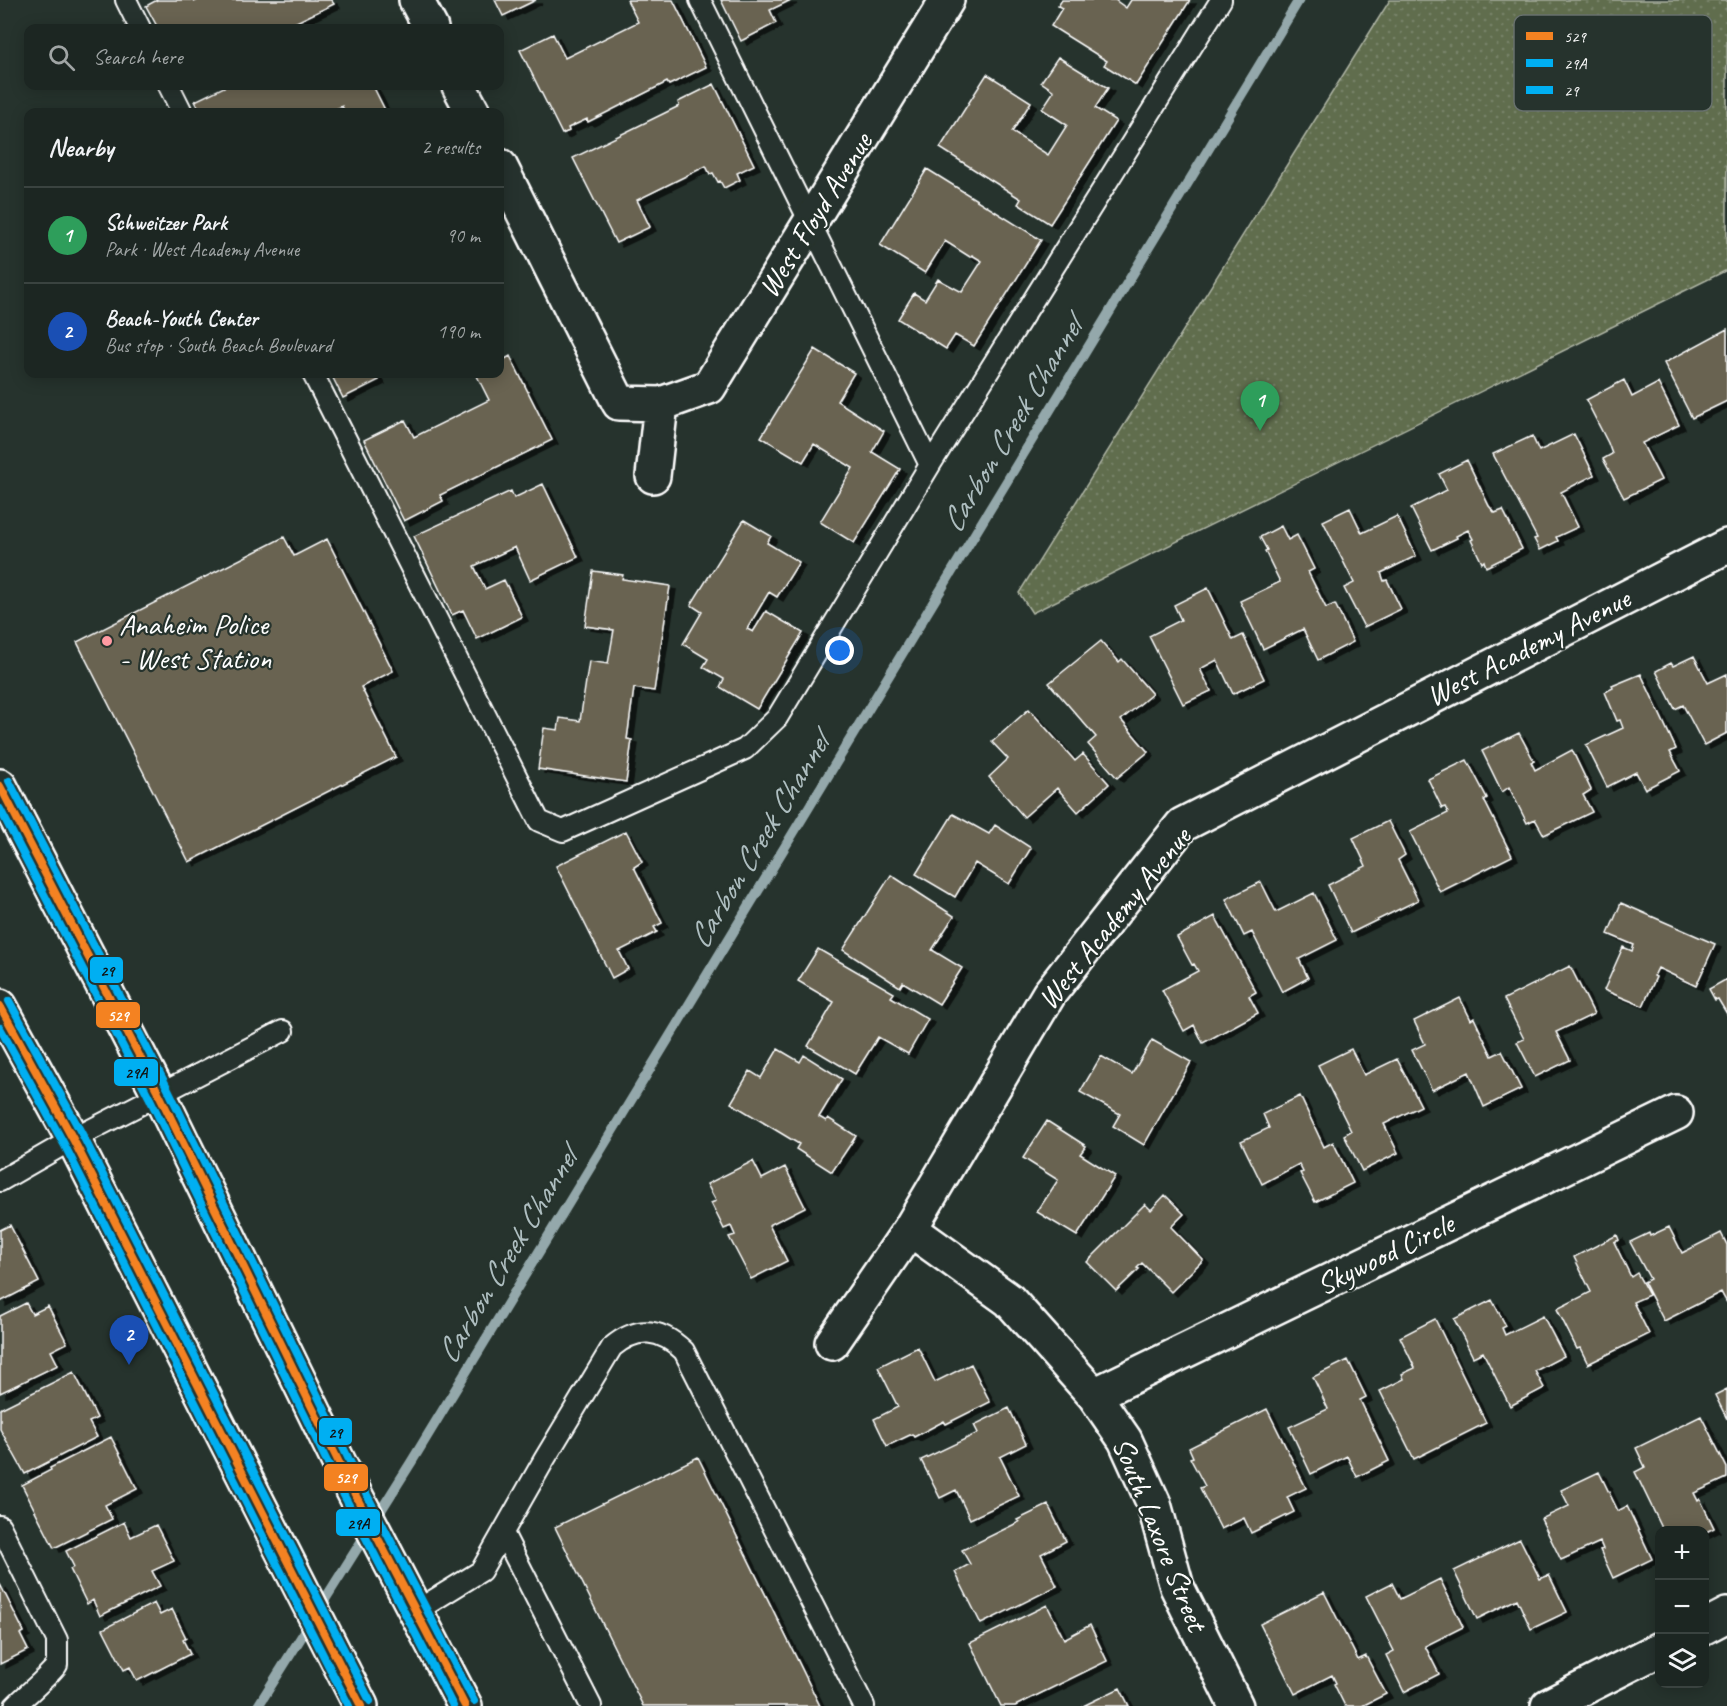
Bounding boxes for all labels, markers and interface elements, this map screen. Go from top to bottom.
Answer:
legend [1514,15,1712,111]
search box [24,24,504,90]
text: 529 [1564,27,1587,47]
icon: search [45,41,78,74]
text: Search here [93,43,183,71]
text: 29A [1564,54,1587,74]
text: 29 [1564,81,1580,101]
street label: West Floyd Avenue [749,124,882,304]
text: Nearby [48,131,113,164]
text: 2 results [421,135,480,160]
text: Schweitzer Park [105,209,227,237]
text: 1 [63,223,72,248]
text: 90 m [446,223,480,248]
text: Park · West Academy Avenue [105,237,299,262]
water label: Carbon Creek Channel [931,302,1097,540]
text: Beach-Youth Center [105,305,258,333]
text: 2 [63,319,72,344]
text: 190 m [437,319,480,344]
text: Bus stop · South Beach Boulevard [105,333,332,358]
pin: 1 [1240,382,1280,431]
street label: West Academy Avenue [1420,578,1638,715]
place label: Anaheim Police - West Station [119,605,272,677]
marker: Anaheim Police - West Station [100,634,114,648]
your location [825,636,854,665]
water label: Carbon Creek Channel [678,718,844,956]
street label: West Academy Avenue [1029,817,1201,1017]
line badge: 29 [89,956,124,984]
text: 29 [100,961,116,981]
line badge: 529 [95,1001,141,1029]
text: 529 [107,1006,131,1026]
line badge: 29A [113,1058,159,1087]
text: 29A [125,1063,149,1083]
water label: Carbon Creek Channel [426,1133,592,1371]
street label: Skywood Circle [1310,1203,1462,1304]
pin: 2 [110,1316,148,1365]
line badge: 29 [318,1417,353,1446]
text: 29 [328,1423,344,1443]
street label: South Laxore Street [1104,1432,1217,1639]
line badge: 529 [323,1463,369,1492]
text: 529 [335,1468,359,1488]
line badge: 29A [335,1508,381,1537]
text: 29A [347,1514,371,1534]
map controls [1655,1526,1709,1688]
button: + [1655,1526,1709,1580]
button: − [1655,1580,1709,1634]
button: layers [1655,1634,1709,1688]

